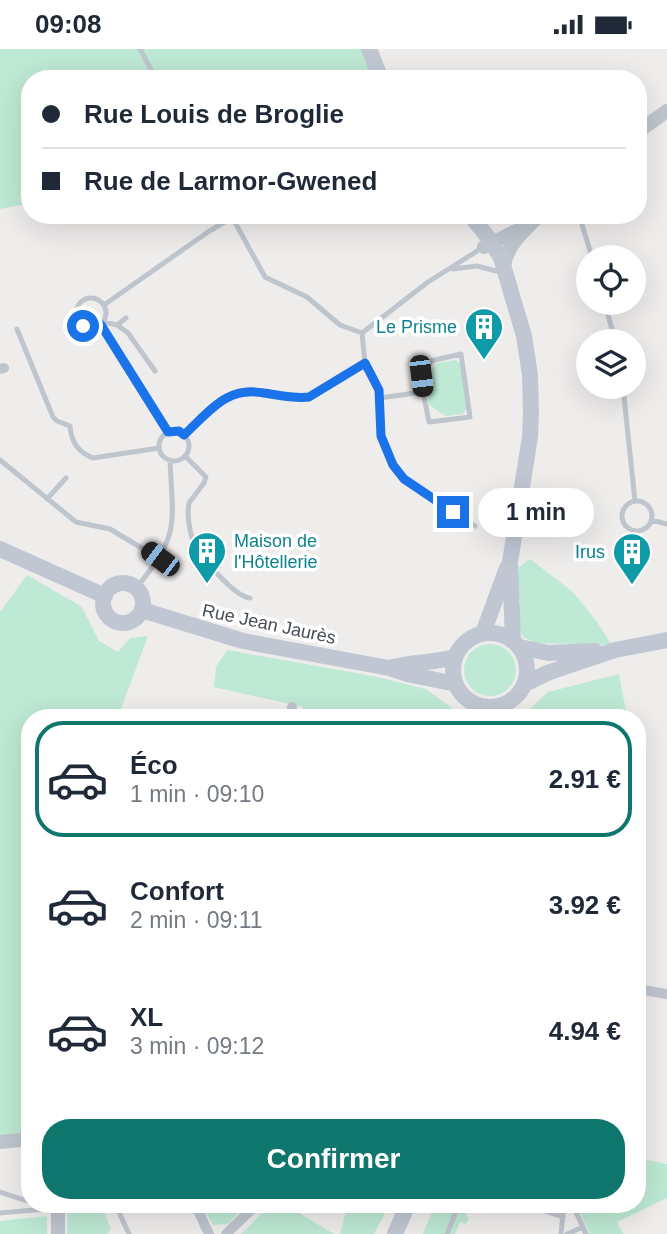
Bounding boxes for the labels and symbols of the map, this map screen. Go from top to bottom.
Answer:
building icon: Le Prisme [463,306,505,361]
route start [67,310,99,342]
place label: Le Prisme [376,317,457,337]
car [409,354,434,398]
callout: 1 min [477,487,593,537]
route end [437,496,469,528]
building icon: Maison de l'Hôtellerie [186,530,228,585]
place label: Maison de l'Hôtellerie [234,531,317,572]
building icon: Irus [611,531,653,586]
car [137,538,184,580]
place label: Irus [575,542,605,562]
street label: Rue Jean Jaurès [200,600,338,648]

